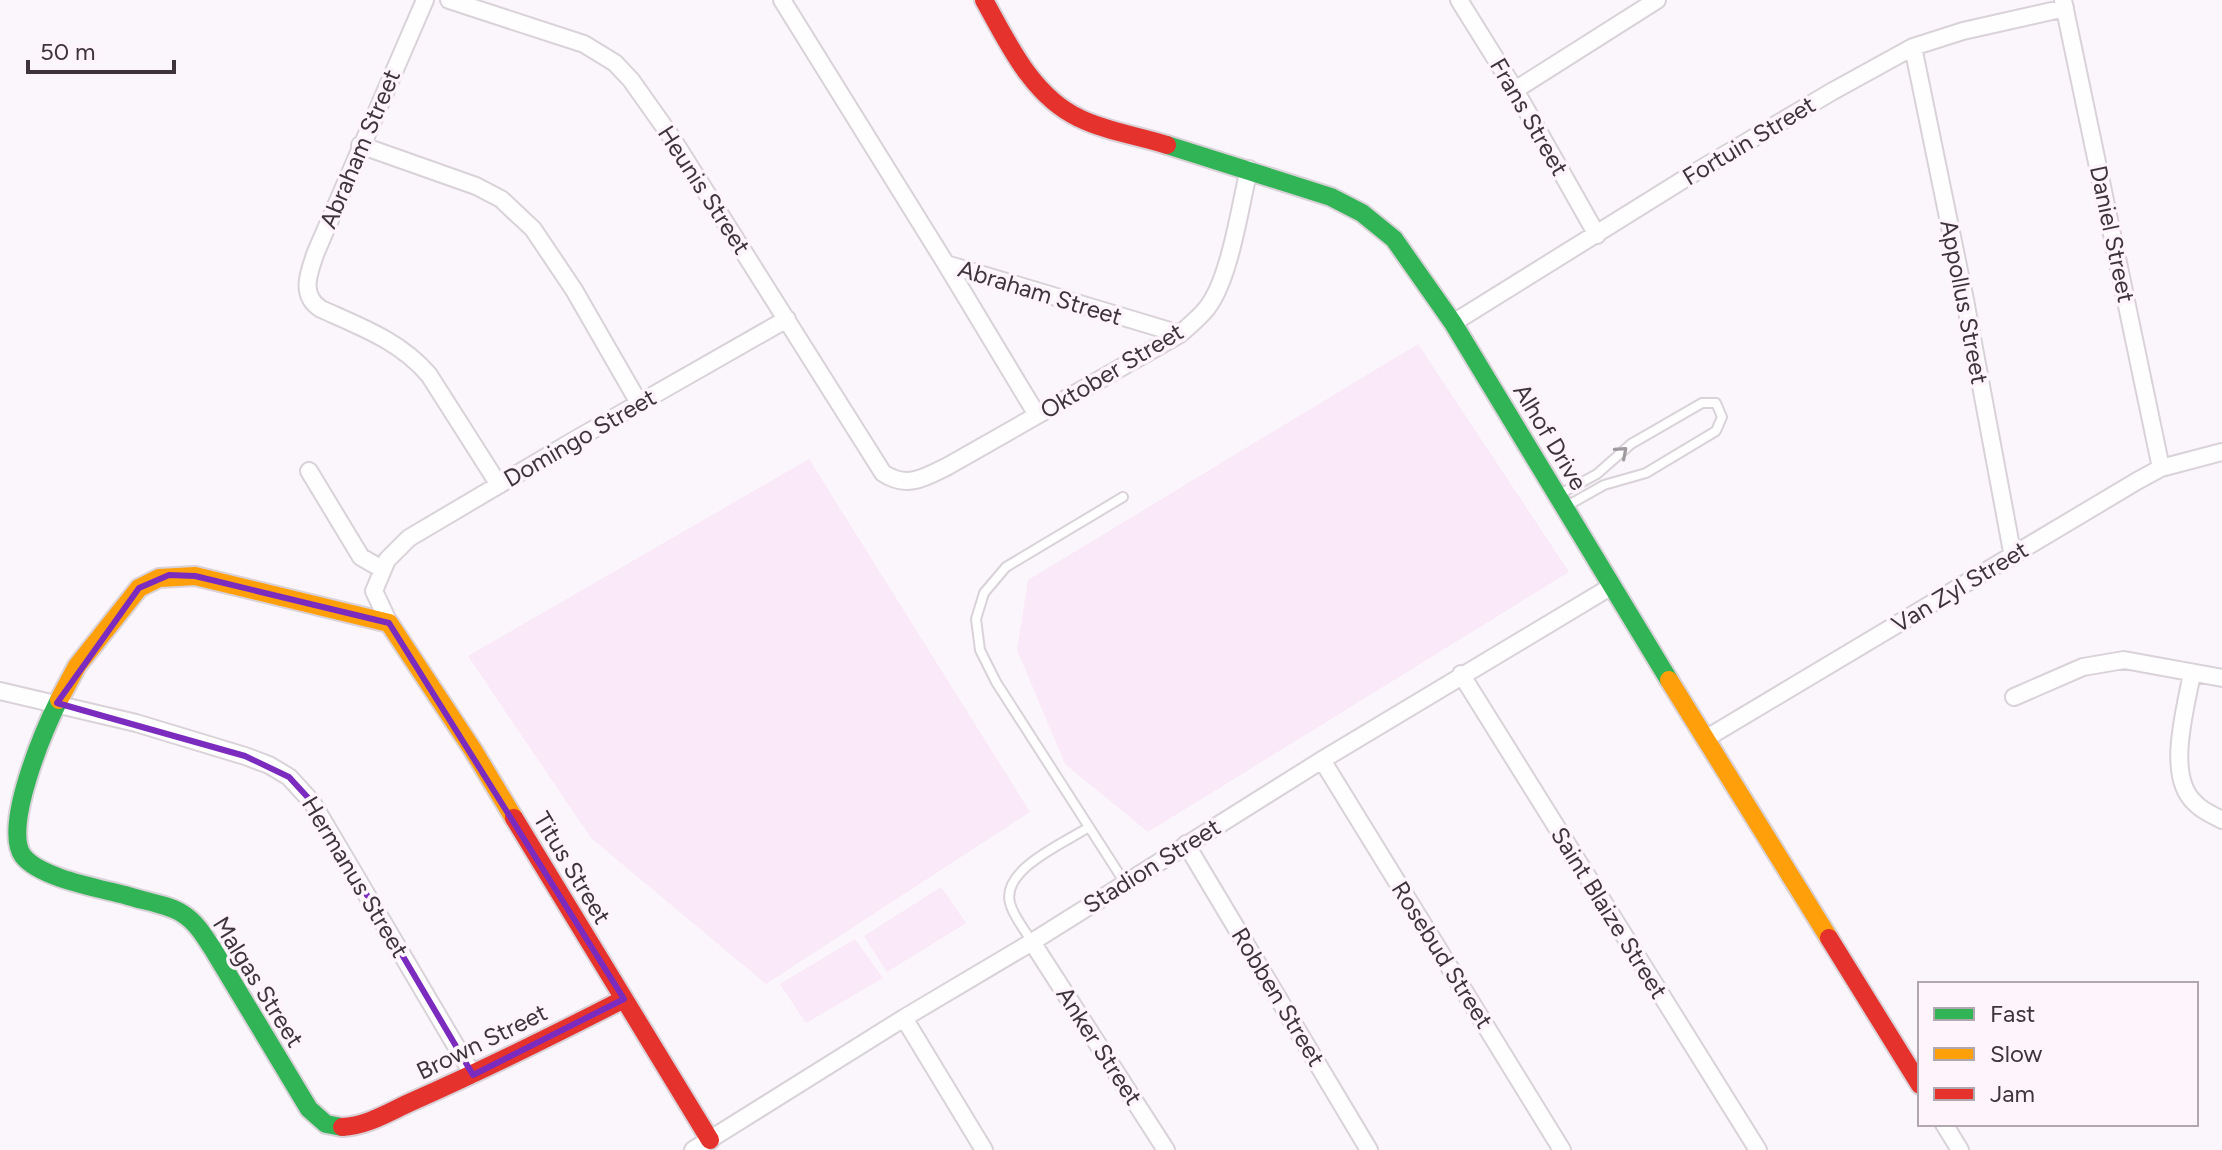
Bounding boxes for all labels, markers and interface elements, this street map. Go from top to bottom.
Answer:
scale bar [28,24,174,74]
text: 50 m [40,37,96,66]
street label: Frans Street [1484,53,1575,181]
street label: Abraham Street [313,65,406,233]
street label: Fortuin Street [1677,90,1820,191]
street label: Heunis Street [652,120,757,260]
street label: Daniel Street [2084,163,2141,305]
street label: Appollus Street [1934,217,1995,387]
street label: Abraham Street [955,254,1126,331]
street label: Oktober Street [1035,317,1188,425]
street label: Alhof Drive [1507,378,1594,495]
street label: Domingo Street [498,382,661,493]
one-way arrow [1612,447,1627,462]
street label: Van Zyl Street [1886,535,2033,639]
street label: Hermanus Street [296,791,415,963]
street label: Titus Street [528,806,617,929]
street label: Stadion Street [1078,812,1226,919]
street label: Saint Blaize Street [1545,822,1674,1004]
street label: Rosebud Street [1386,876,1499,1034]
street label: Malgas Street [207,911,310,1052]
street label: Robben Street [1226,922,1331,1071]
street label: Anker Street [1050,981,1148,1110]
legend [1918,982,2198,1126]
street label: Brown Street [412,997,552,1086]
text: Fast [1990,999,2035,1028]
text: Slow [1990,1039,2043,1068]
text: Jam [1990,1079,2035,1108]

